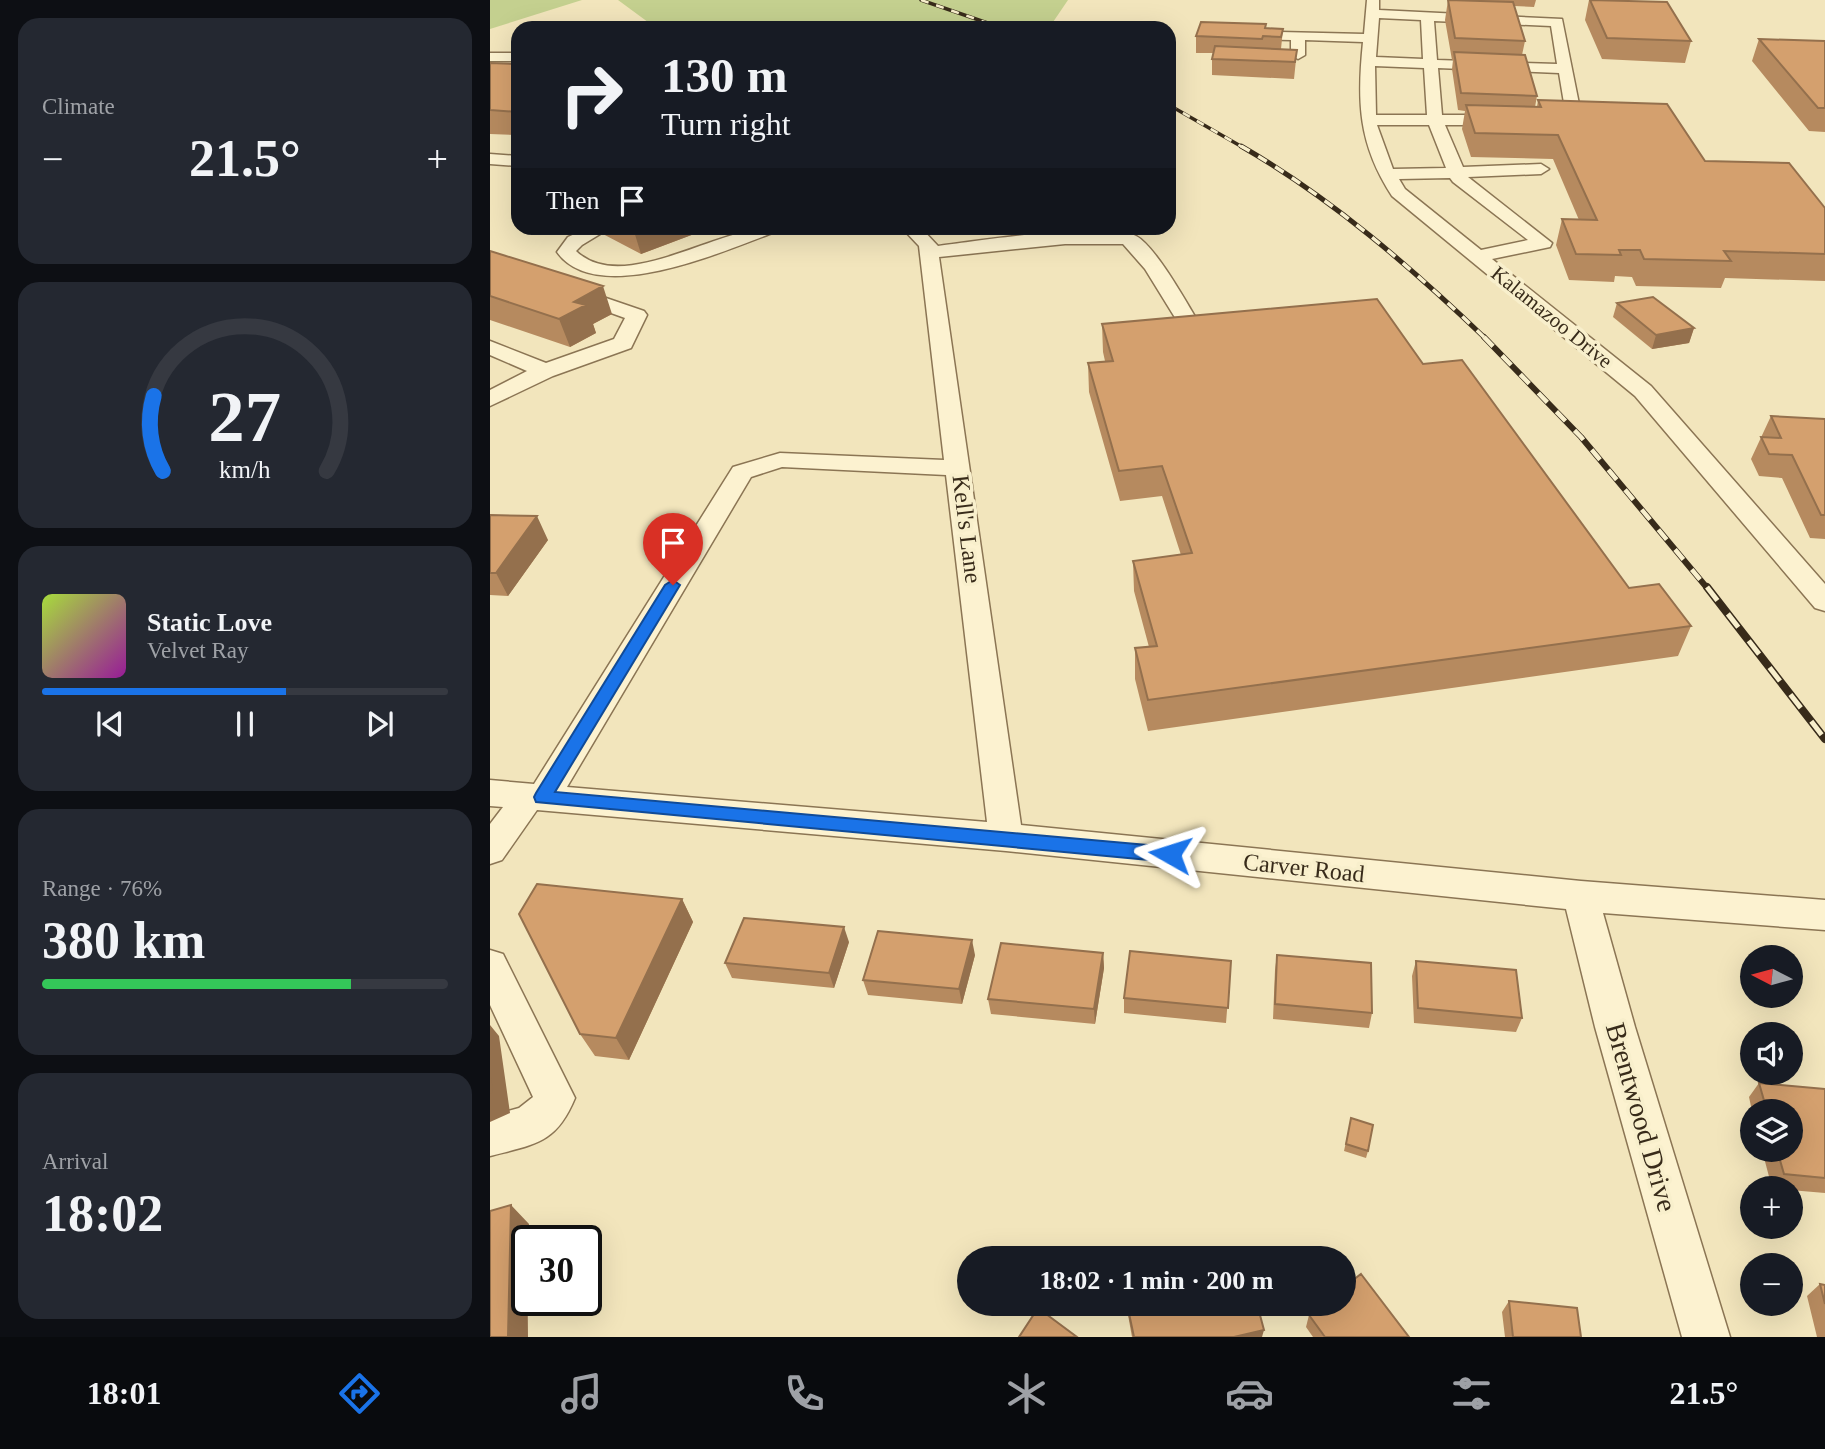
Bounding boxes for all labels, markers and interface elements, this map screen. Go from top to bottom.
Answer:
text: 130 m [661,48,788,103]
icon: right [546,49,637,140]
text: Climate [42,94,115,119]
text: Turn right [661,106,791,142]
text: 21.5° [189,130,301,187]
text: − [42,138,63,180]
text: + [427,138,448,180]
icon: arrive [613,182,651,220]
text: Then [546,186,599,215]
street label: Kalamazoo Drive [1487,261,1617,373]
text: 27 [209,376,281,457]
text: km/h [219,455,271,482]
street label: Kell's Lane [947,473,987,585]
pin [643,513,703,585]
icon: arrive [654,524,692,562]
text: Static Love [147,608,272,637]
text: Velvet Ray [147,638,249,663]
icon: previous [91,705,129,743]
icon: pause [226,705,264,743]
icon: next [361,705,399,743]
position arrow [1133,817,1207,891]
street label: Carver Road [1242,849,1366,887]
text: Range · 76% [42,876,162,901]
text: 380 km [42,912,205,969]
north arrow [1740,945,1802,1008]
map controls [1740,945,1803,1316]
street label: Brentwood Drive [1600,1019,1683,1215]
button: sound [1740,1022,1803,1085]
button: layers [1740,1099,1803,1162]
text: Arrival [42,1149,108,1174]
button: + [1740,1176,1803,1239]
text: 18:02 [42,1185,163,1242]
speed limit sign: 30 [511,1225,602,1316]
button: − [1740,1253,1803,1316]
text: 18:02 · 1 min · 200 m [1040,1266,1274,1295]
icon: directions [335,1369,384,1418]
icon: music [557,1369,606,1418]
icon: phone [780,1369,829,1418]
icon: climate [1002,1369,1051,1418]
icon: car [1225,1369,1274,1418]
icon: filters [1447,1369,1496,1418]
text: 18:01 [87,1375,161,1411]
text: 21.5° [1669,1375,1738,1411]

